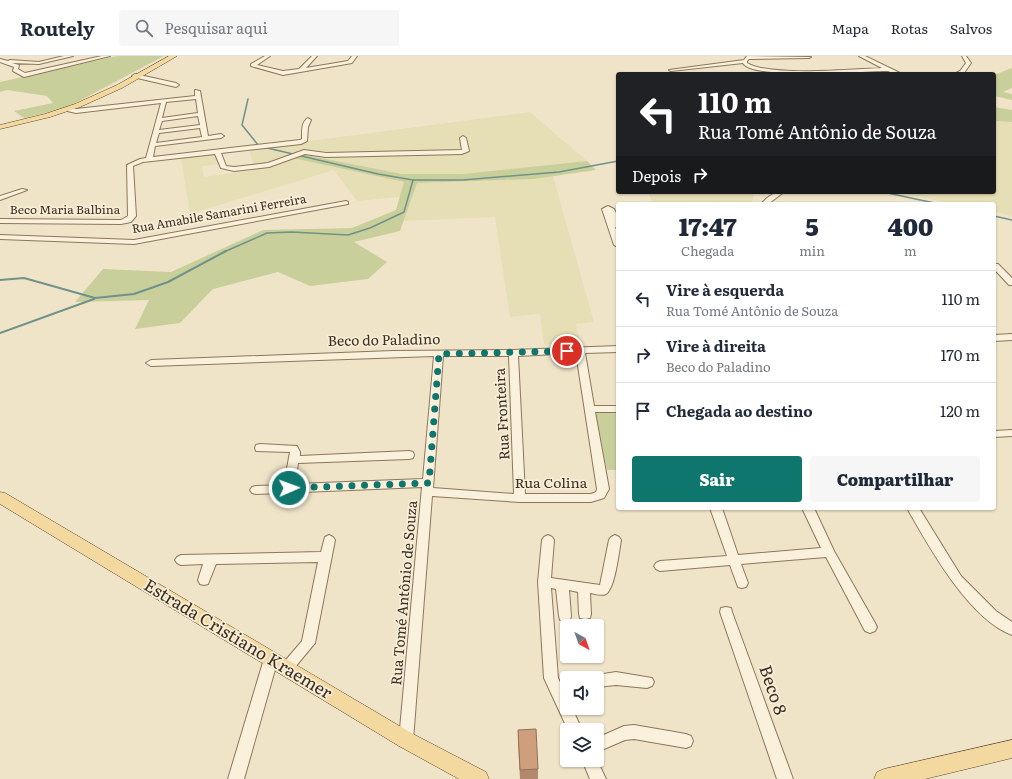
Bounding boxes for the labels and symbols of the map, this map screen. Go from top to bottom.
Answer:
street label: Rua Amabile Samarini Ferreira [130,189,308,237]
street label: Beco Maria Balbina [10,200,121,218]
street label: Beco do Paladino [328,328,440,350]
pin [550,334,584,368]
street label: Rua Fronteira [489,367,513,461]
position arrow [268,467,310,509]
street label: Rua Colina [515,472,588,492]
street label: Rua Tomé Antônio de Souza [385,499,421,686]
street label: Estrada Cristiano Kraemer [140,571,338,704]
north arrow [560,619,604,663]
street label: Beco 8 [754,661,795,718]

